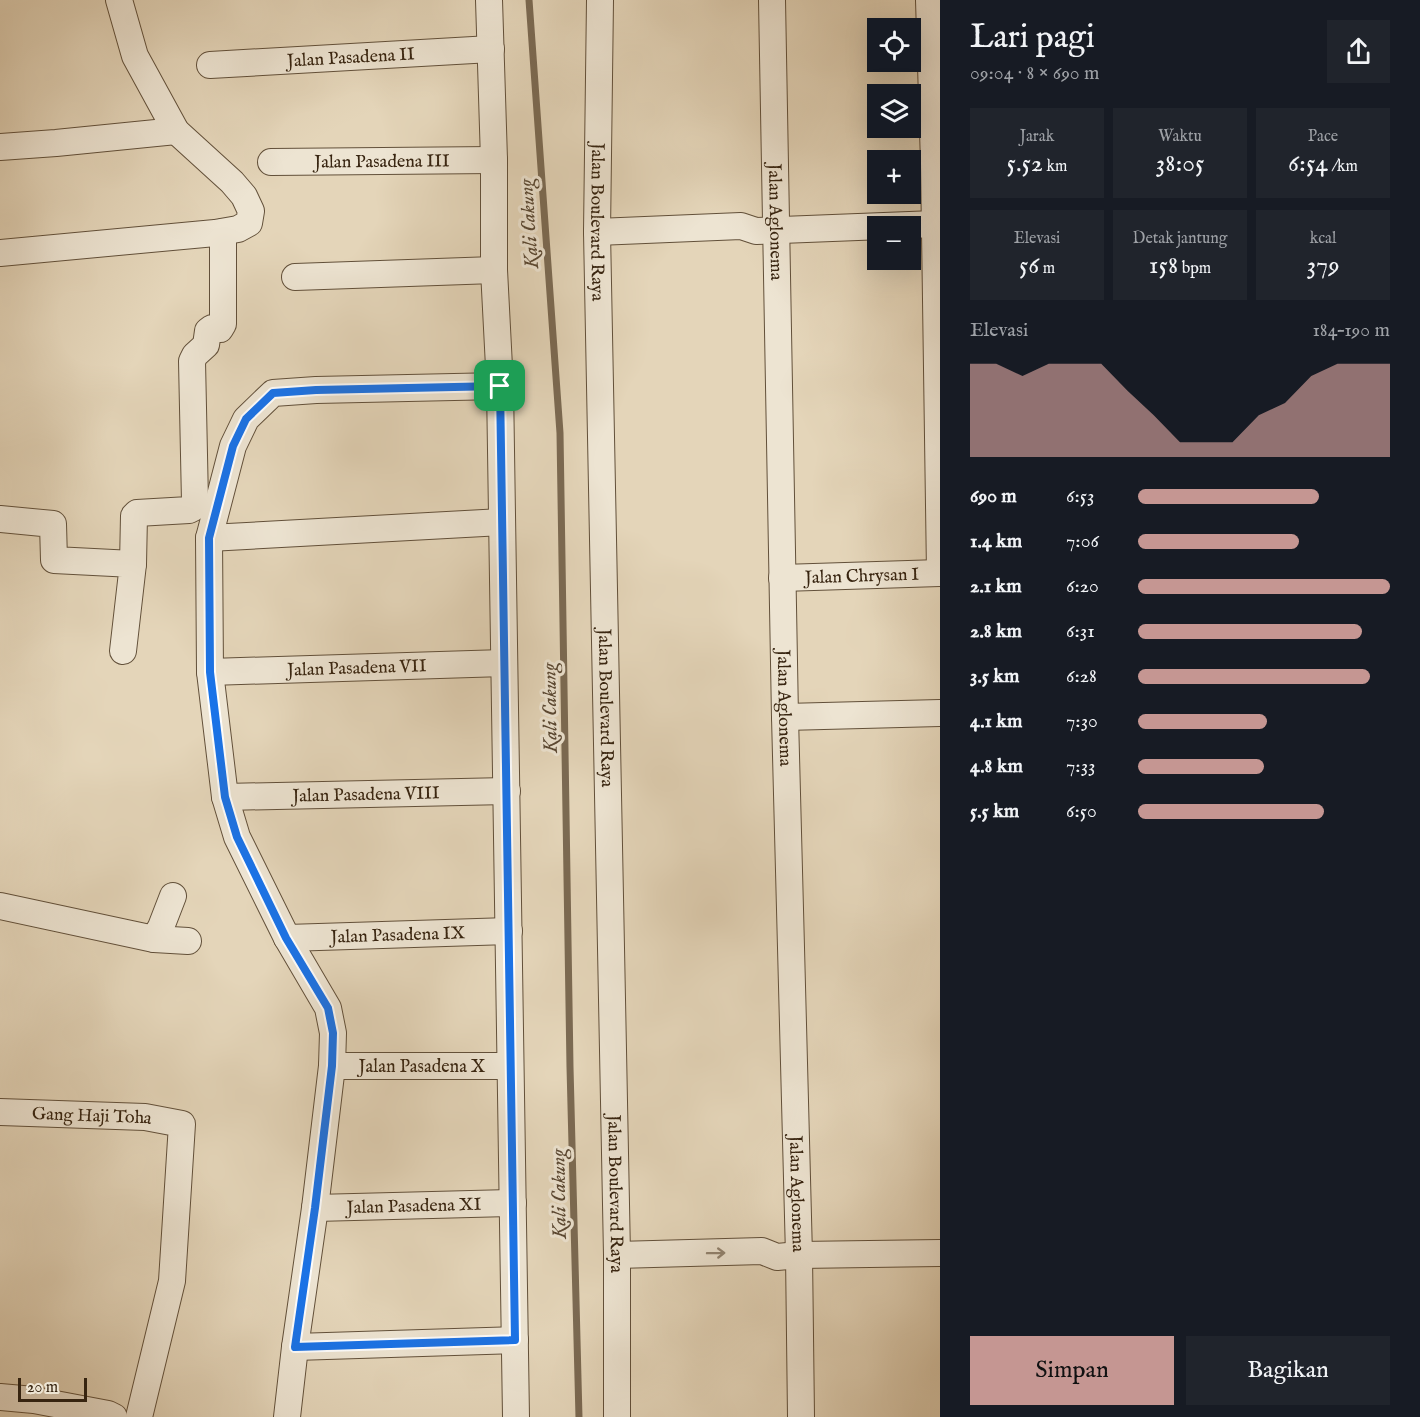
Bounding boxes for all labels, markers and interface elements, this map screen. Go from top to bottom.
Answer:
text: Lari pagi [970,17,1095,59]
map controls [867,18,921,270]
button: locate [867,18,921,72]
button: share [1327,20,1390,83]
street label: Jalan Pasadena II [284,43,416,74]
text: 09:04 · 8 × 690 m [970,61,1100,86]
button: layers [867,84,921,138]
text: Jarak [1020,127,1054,147]
text: Waktu [1158,127,1202,147]
text: Pace [1308,127,1338,147]
street label: Jalan Boulevard Raya [584,141,608,302]
text: 5.52 [1007,147,1043,180]
text: 38:05 [1156,147,1204,180]
text: 6:54 [1288,147,1328,180]
street label: Jalan Pasadena III [312,150,450,175]
button: + [867,150,921,204]
text: km [1043,157,1067,177]
text: /km [1328,157,1358,177]
street label: Jalan Aglonema [762,161,787,281]
water label: Kali Cakung [514,177,546,270]
button: − [867,216,921,270]
text: Elevasi [1014,229,1060,249]
text: Detak jantung [1133,229,1227,249]
text: kcal [1310,229,1336,249]
text: 56 [1019,249,1039,282]
text: 158 [1149,249,1178,282]
text: 379 [1306,249,1340,282]
text: m [1039,259,1055,279]
text: bpm [1178,259,1211,279]
text: Elevasi [970,318,1028,343]
text: 184–190 m [1312,318,1390,343]
pin [474,360,525,411]
icon: arrive [483,369,516,402]
text: 690 m [970,484,1017,509]
text: 6:53 [1066,484,1094,509]
text: 1.4 km [970,529,1022,554]
text: 7:06 [1066,529,1099,554]
street label: Jalan Chrysan I [803,564,920,590]
text: 2.1 km [970,574,1022,599]
text: 6:20 [1066,574,1099,599]
text: 2.8 km [970,619,1022,644]
text: 6:31 [1066,619,1095,644]
street label: Jalan Boulevard Raya [592,626,618,788]
street label: Jalan Aglonema [771,647,796,767]
street label: Jalan Pasadena VII [285,655,427,683]
water label: Kali Cakung [537,661,565,754]
text: 3.5 km [970,664,1020,689]
text: 6:28 [1066,664,1097,689]
text: 4.1 km [970,709,1023,734]
text: 7:30 [1066,709,1098,734]
text: 4.8 km [970,754,1023,779]
text: 7:33 [1066,754,1096,779]
street label: Jalan Pasadena VIII [290,782,440,809]
text: 5.5 km [970,799,1019,824]
text: 6:50 [1066,799,1097,824]
street label: Jalan Pasadena IX [328,922,466,950]
street label: Jalan Pasadena X [357,1056,486,1079]
street label: Gang Haji Toha [31,1103,154,1131]
street label: Jalan Boulevard Raya [601,1112,627,1273]
street label: Jalan Aglonema [783,1133,809,1253]
water label: Kali Cakung [546,1147,574,1240]
street label: Jalan Pasadena XI [344,1194,482,1220]
one-way arrow [706,1247,726,1258]
button: Simpan [970,1336,1174,1405]
button: Bagikan [1186,1336,1390,1405]
scale bar [18,1375,87,1402]
text: 20 m [27,1378,58,1398]

